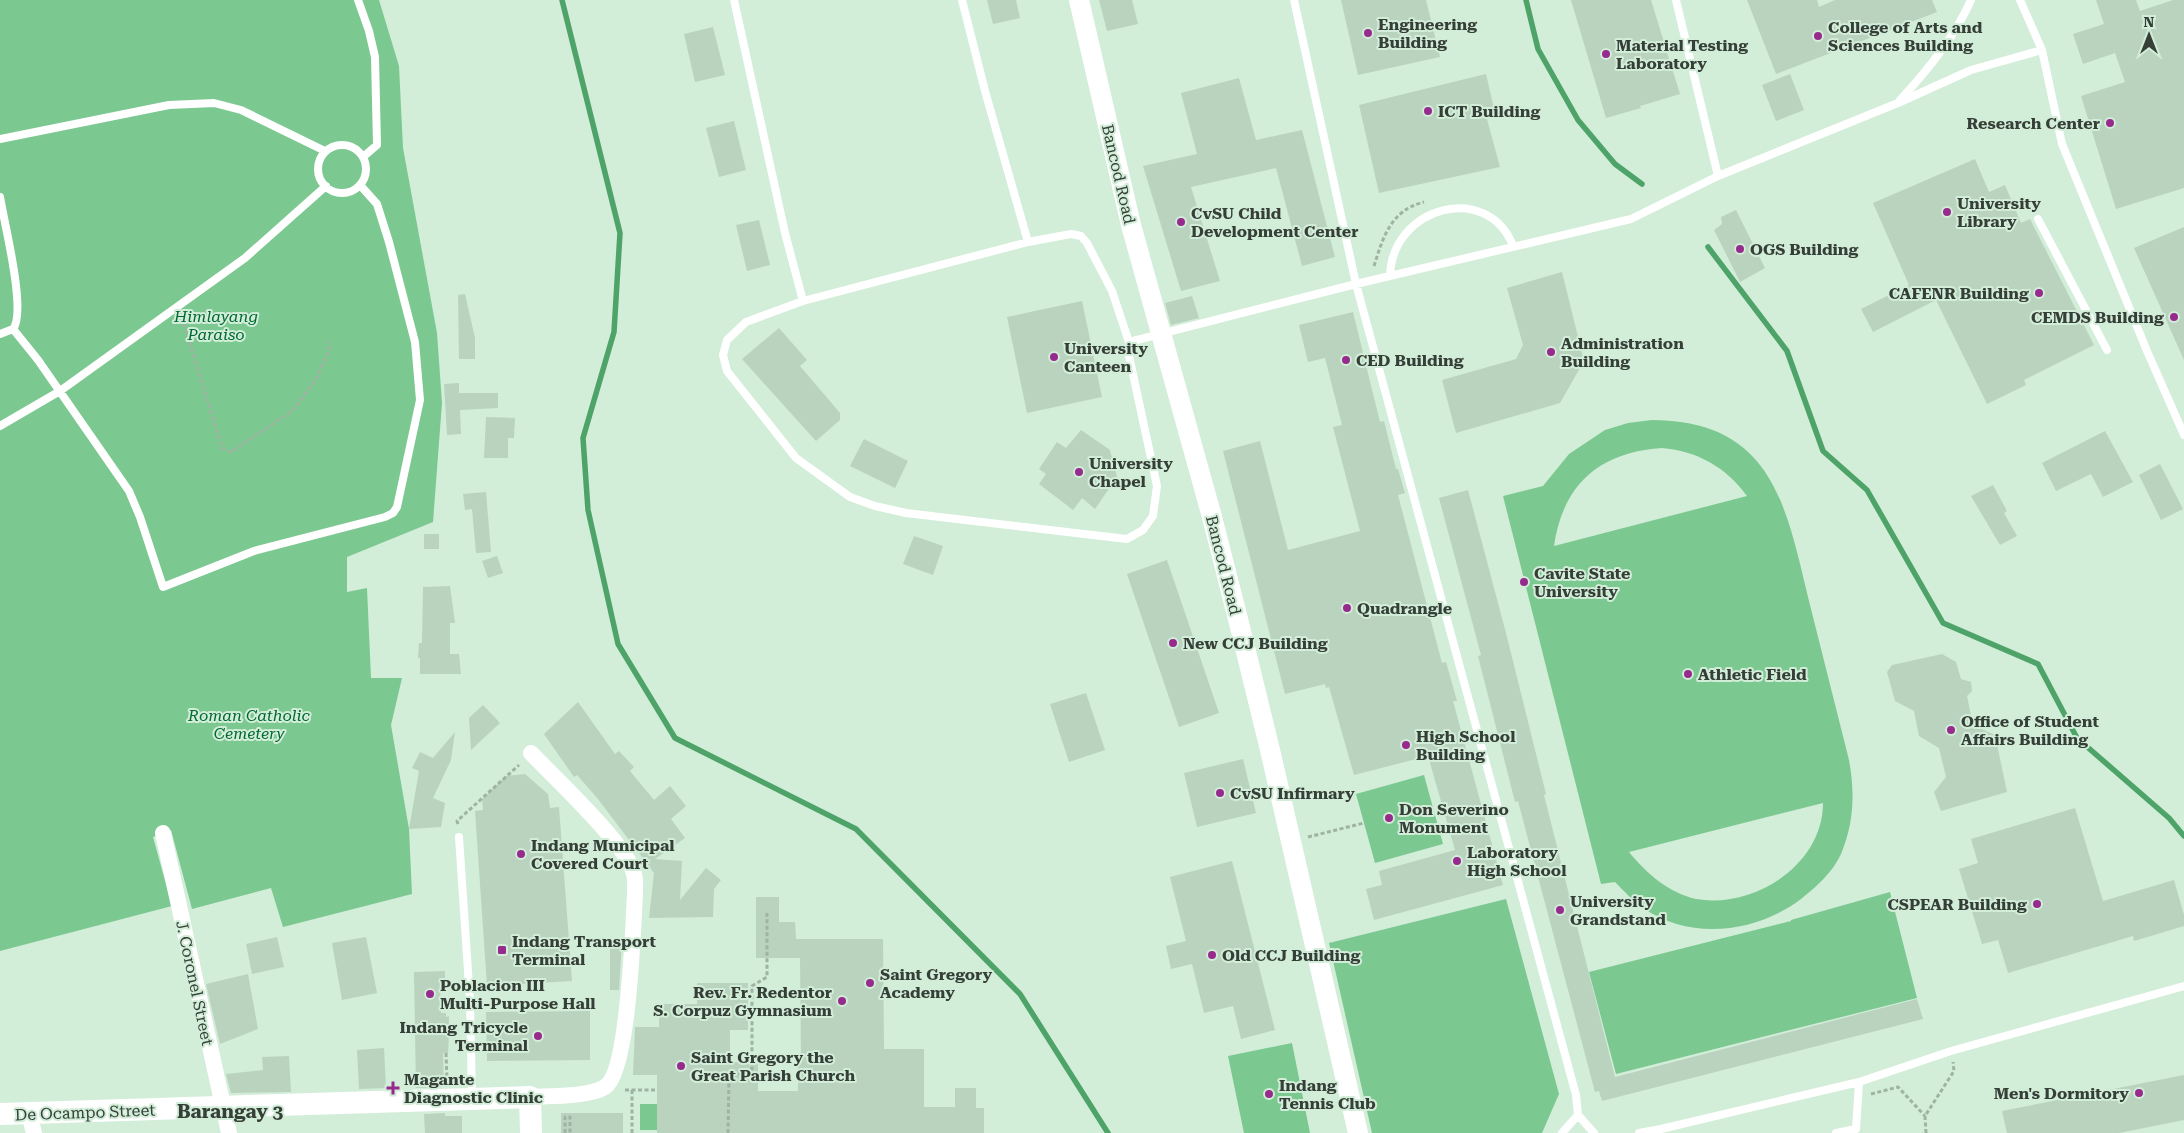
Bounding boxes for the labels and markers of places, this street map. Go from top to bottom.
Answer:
place label: Engineering Building [1378,15,1477,52]
place label: College of Arts and Sciences Building [1828,18,1983,55]
marker: Engineering Building [1362,27,1374,39]
marker: College of Arts and Sciences Building [1812,30,1824,42]
place label: Material Testing Laboratory [1616,36,1748,73]
marker: Material Testing Laboratory [1600,48,1612,60]
place label: ICT Building [1438,102,1541,121]
marker: ICT Building [1422,105,1434,117]
place label: Research Center [1966,114,2100,133]
marker: Research Center [2104,117,2116,129]
place label: University Library [1957,194,2041,231]
place label: CvSU Child Development Center [1191,204,1358,241]
marker: University Library [1941,206,1953,218]
marker: CvSU Child Development Center [1175,216,1187,228]
place label: OGS Building [1750,240,1859,259]
marker: OGS Building [1734,243,1746,255]
place label: CAFENR Building [1889,284,2029,303]
marker: CAFENR Building [2033,287,2045,299]
place label: CEMDS Building [2031,308,2164,327]
marker: CEMDS Building [2168,311,2180,323]
place label: Administration Building [1561,334,1684,371]
place label: University Canteen [1064,339,1148,376]
marker: Administration Building [1545,346,1557,358]
marker: University Canteen [1048,351,1060,363]
place label: CED Building [1356,351,1464,370]
marker: CED Building [1340,354,1352,366]
place label: University Chapel [1089,454,1173,491]
marker: University Chapel [1073,466,1085,478]
place label: Cavite State University [1534,564,1630,601]
marker: Cavite State University [1518,576,1530,588]
place label: Quadrangle [1357,599,1452,618]
marker: Quadrangle [1341,602,1353,614]
place label: New CCJ Building [1183,634,1328,653]
marker: New CCJ Building [1167,637,1179,649]
place label: Athletic Field [1698,665,1807,684]
marker: Athletic Field [1682,668,1694,680]
place label: Office of Student Affairs Building [1961,712,2099,749]
marker: Office of Student Affairs Building [1945,724,1957,736]
place label: High School Building [1416,727,1516,764]
marker: High School Building [1400,739,1412,751]
place label: CvSU Infirmary [1230,784,1355,803]
marker: CvSU Infirmary [1214,787,1226,799]
place label: Don Severino Monument [1399,800,1509,837]
marker: Don Severino Monument [1383,812,1395,824]
place label: Indang Municipal Covered Court [531,836,675,873]
place label: Laboratory High School [1467,843,1567,880]
marker: Indang Municipal Covered Court [515,848,527,860]
marker: Laboratory High School [1451,855,1463,867]
place label: University Grandstand [1570,892,1666,929]
place label: CSPEAR Building [1887,895,2027,914]
marker: CSPEAR Building [2031,898,2043,910]
marker: University Grandstand [1554,904,1566,916]
place label: Indang Transport Terminal [512,932,657,969]
marker: Indang Transport Terminal [496,944,508,956]
place label: Old CCJ Building [1222,946,1361,965]
marker: Old CCJ Building [1206,949,1218,961]
place label: Saint Gregory Academy [880,965,992,1002]
place label: Poblacion III Multi-Purpose Hall [440,976,596,1013]
marker: Saint Gregory Academy [864,977,876,989]
place label: Rev. Fr. Redentor S. Corpuz Gymnasium [653,983,833,1020]
marker: Poblacion III Multi-Purpose Hall [424,988,436,1000]
marker: Rev. Fr. Redentor S. Corpuz Gymnasium [836,995,848,1007]
place label: Indang Tricycle Terminal [399,1018,529,1055]
marker: Indang Tricycle Terminal [532,1030,544,1042]
place label: Saint Gregory the Great Parish Church [691,1048,855,1085]
marker: Saint Gregory the Great Parish Church [675,1060,687,1072]
place label: Magante Diagnostic Clinic [404,1070,543,1107]
place label: Indang Tennis Club [1279,1076,1376,1113]
marker: Magante Diagnostic Clinic [386,1081,400,1095]
place label: Men's Dormitory [1994,1084,2129,1103]
marker: Men's Dormitory [2133,1087,2145,1099]
marker: Indang Tennis Club [1263,1088,1275,1100]

